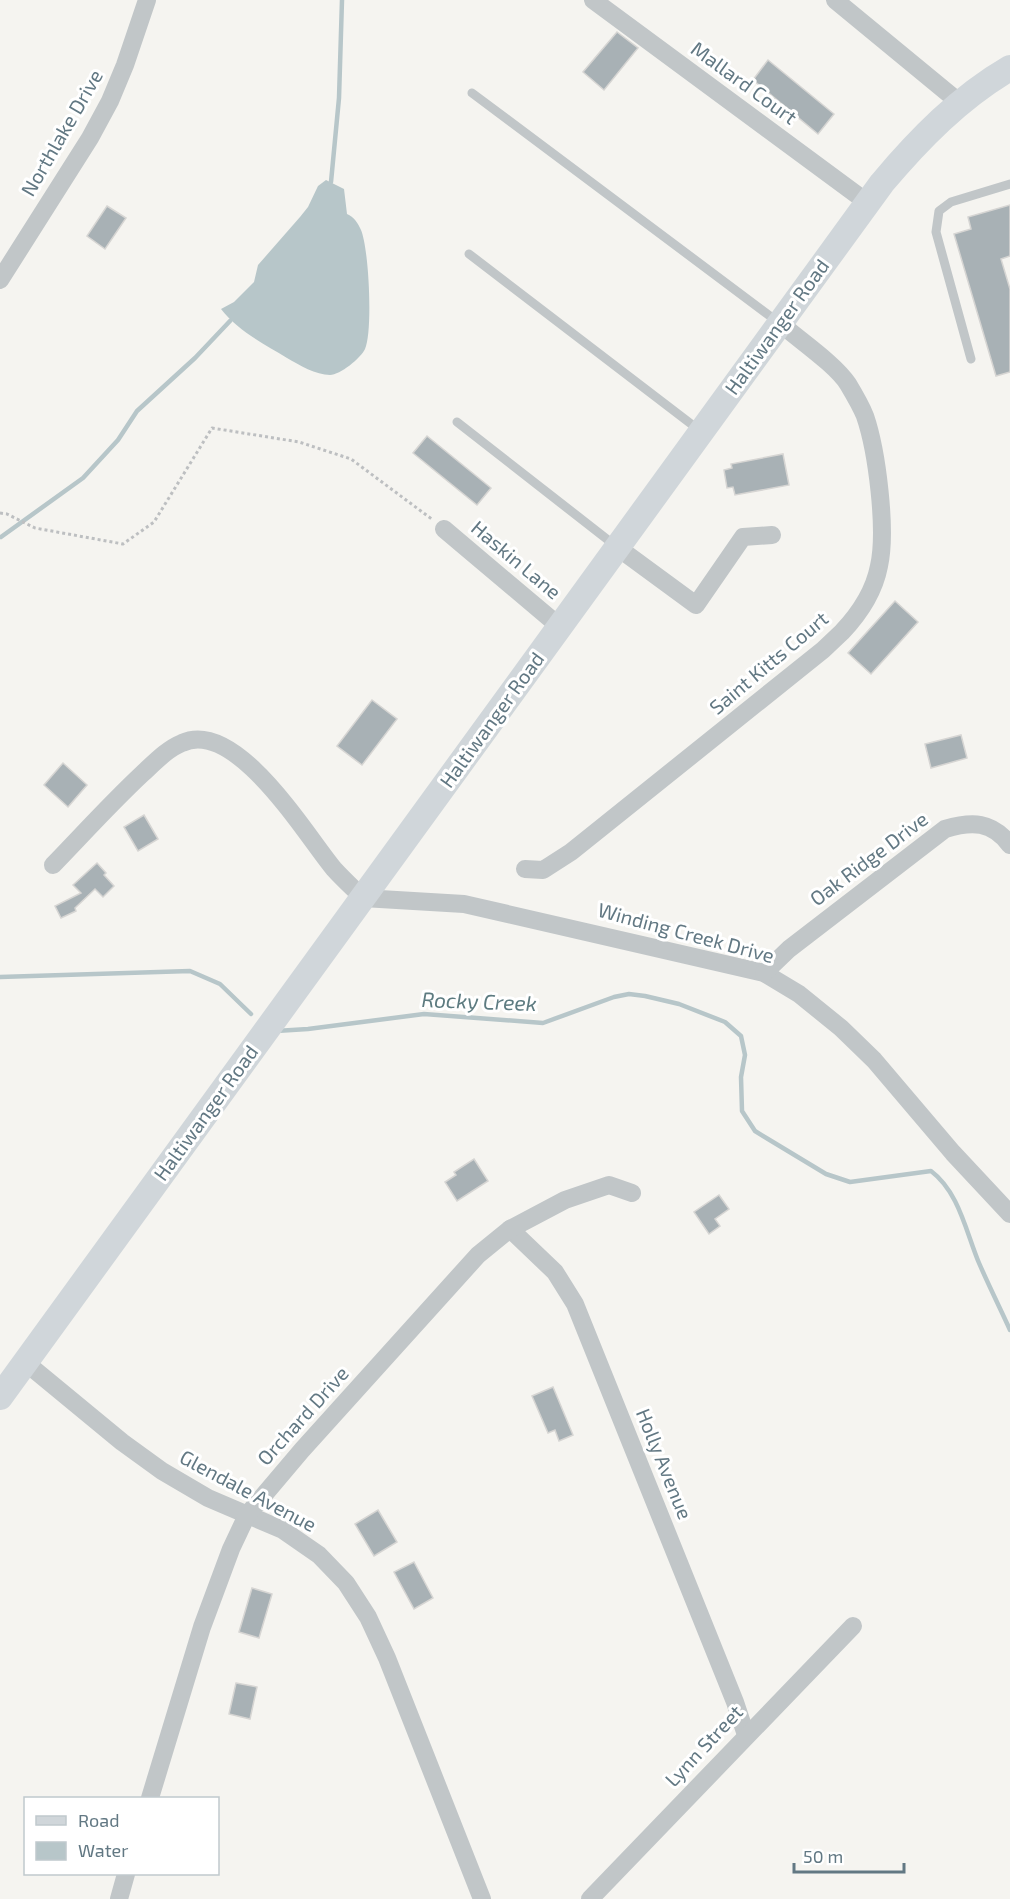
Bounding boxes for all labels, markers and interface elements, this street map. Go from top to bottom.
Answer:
street label: Mallard Court [687,36,802,129]
street label: Northlake Drive [15,65,107,200]
street label: Haltiwanger Road [719,254,833,399]
street label: Haskin Lane [467,515,566,604]
street label: Saint Kitts Court [704,605,833,719]
street label: Haltiwanger Road [434,647,548,792]
street label: Oak Ridge Drive [805,806,932,910]
street label: Winding Creek Drive [595,897,777,967]
water label: Rocky Creek [421,986,537,1016]
street label: Haltiwanger Road [148,1040,262,1185]
street label: Orchard Drive [252,1361,353,1470]
street label: Holly Avenue [632,1405,698,1523]
street label: Glendale Avenue [176,1444,321,1536]
street label: Lynn Street [659,1699,747,1791]
legend [24,1797,219,1875]
text: Road [78,1809,119,1831]
scale bar [794,1836,904,1874]
text: Water [78,1839,128,1861]
text: 50 m [803,1845,843,1867]

